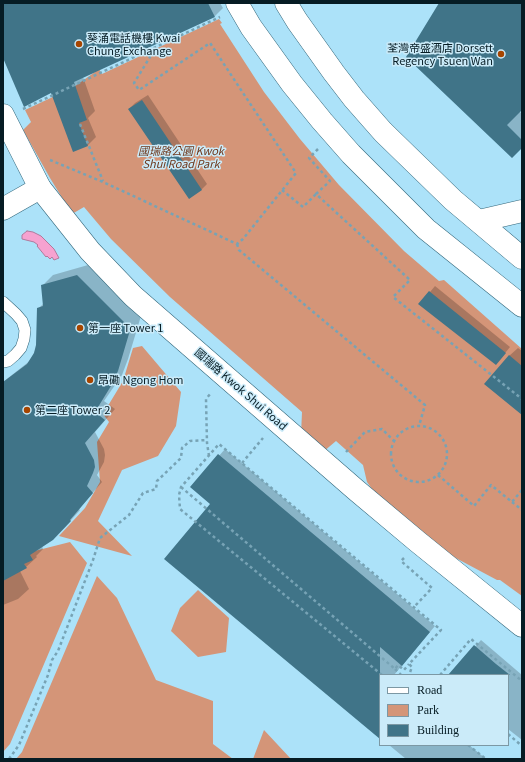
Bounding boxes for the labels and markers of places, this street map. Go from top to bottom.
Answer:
place label: 葵涌電話機樓 Kwai Chung Exchange [87,31,180,57]
marker: 葵涌電話機樓 Kwai Chung Exchange [74,39,84,49]
place label: 荃灣帝盛酒店 Dorsett Regency Tsuen Wan [387,41,493,67]
marker: 荃灣帝盛酒店 Dorsett Regency Tsuen Wan [496,49,506,59]
place label: 第一座 Tower 1 [88,321,163,335]
marker: 第一座 Tower 1 [75,323,85,333]
place label: 昂磡 Ngong Hom [98,373,183,387]
marker: 昂磡 Ngong Hom [85,375,95,385]
place label: 第二座 Tower 2 [35,403,110,417]
marker: 第二座 Tower 2 [22,405,32,415]

